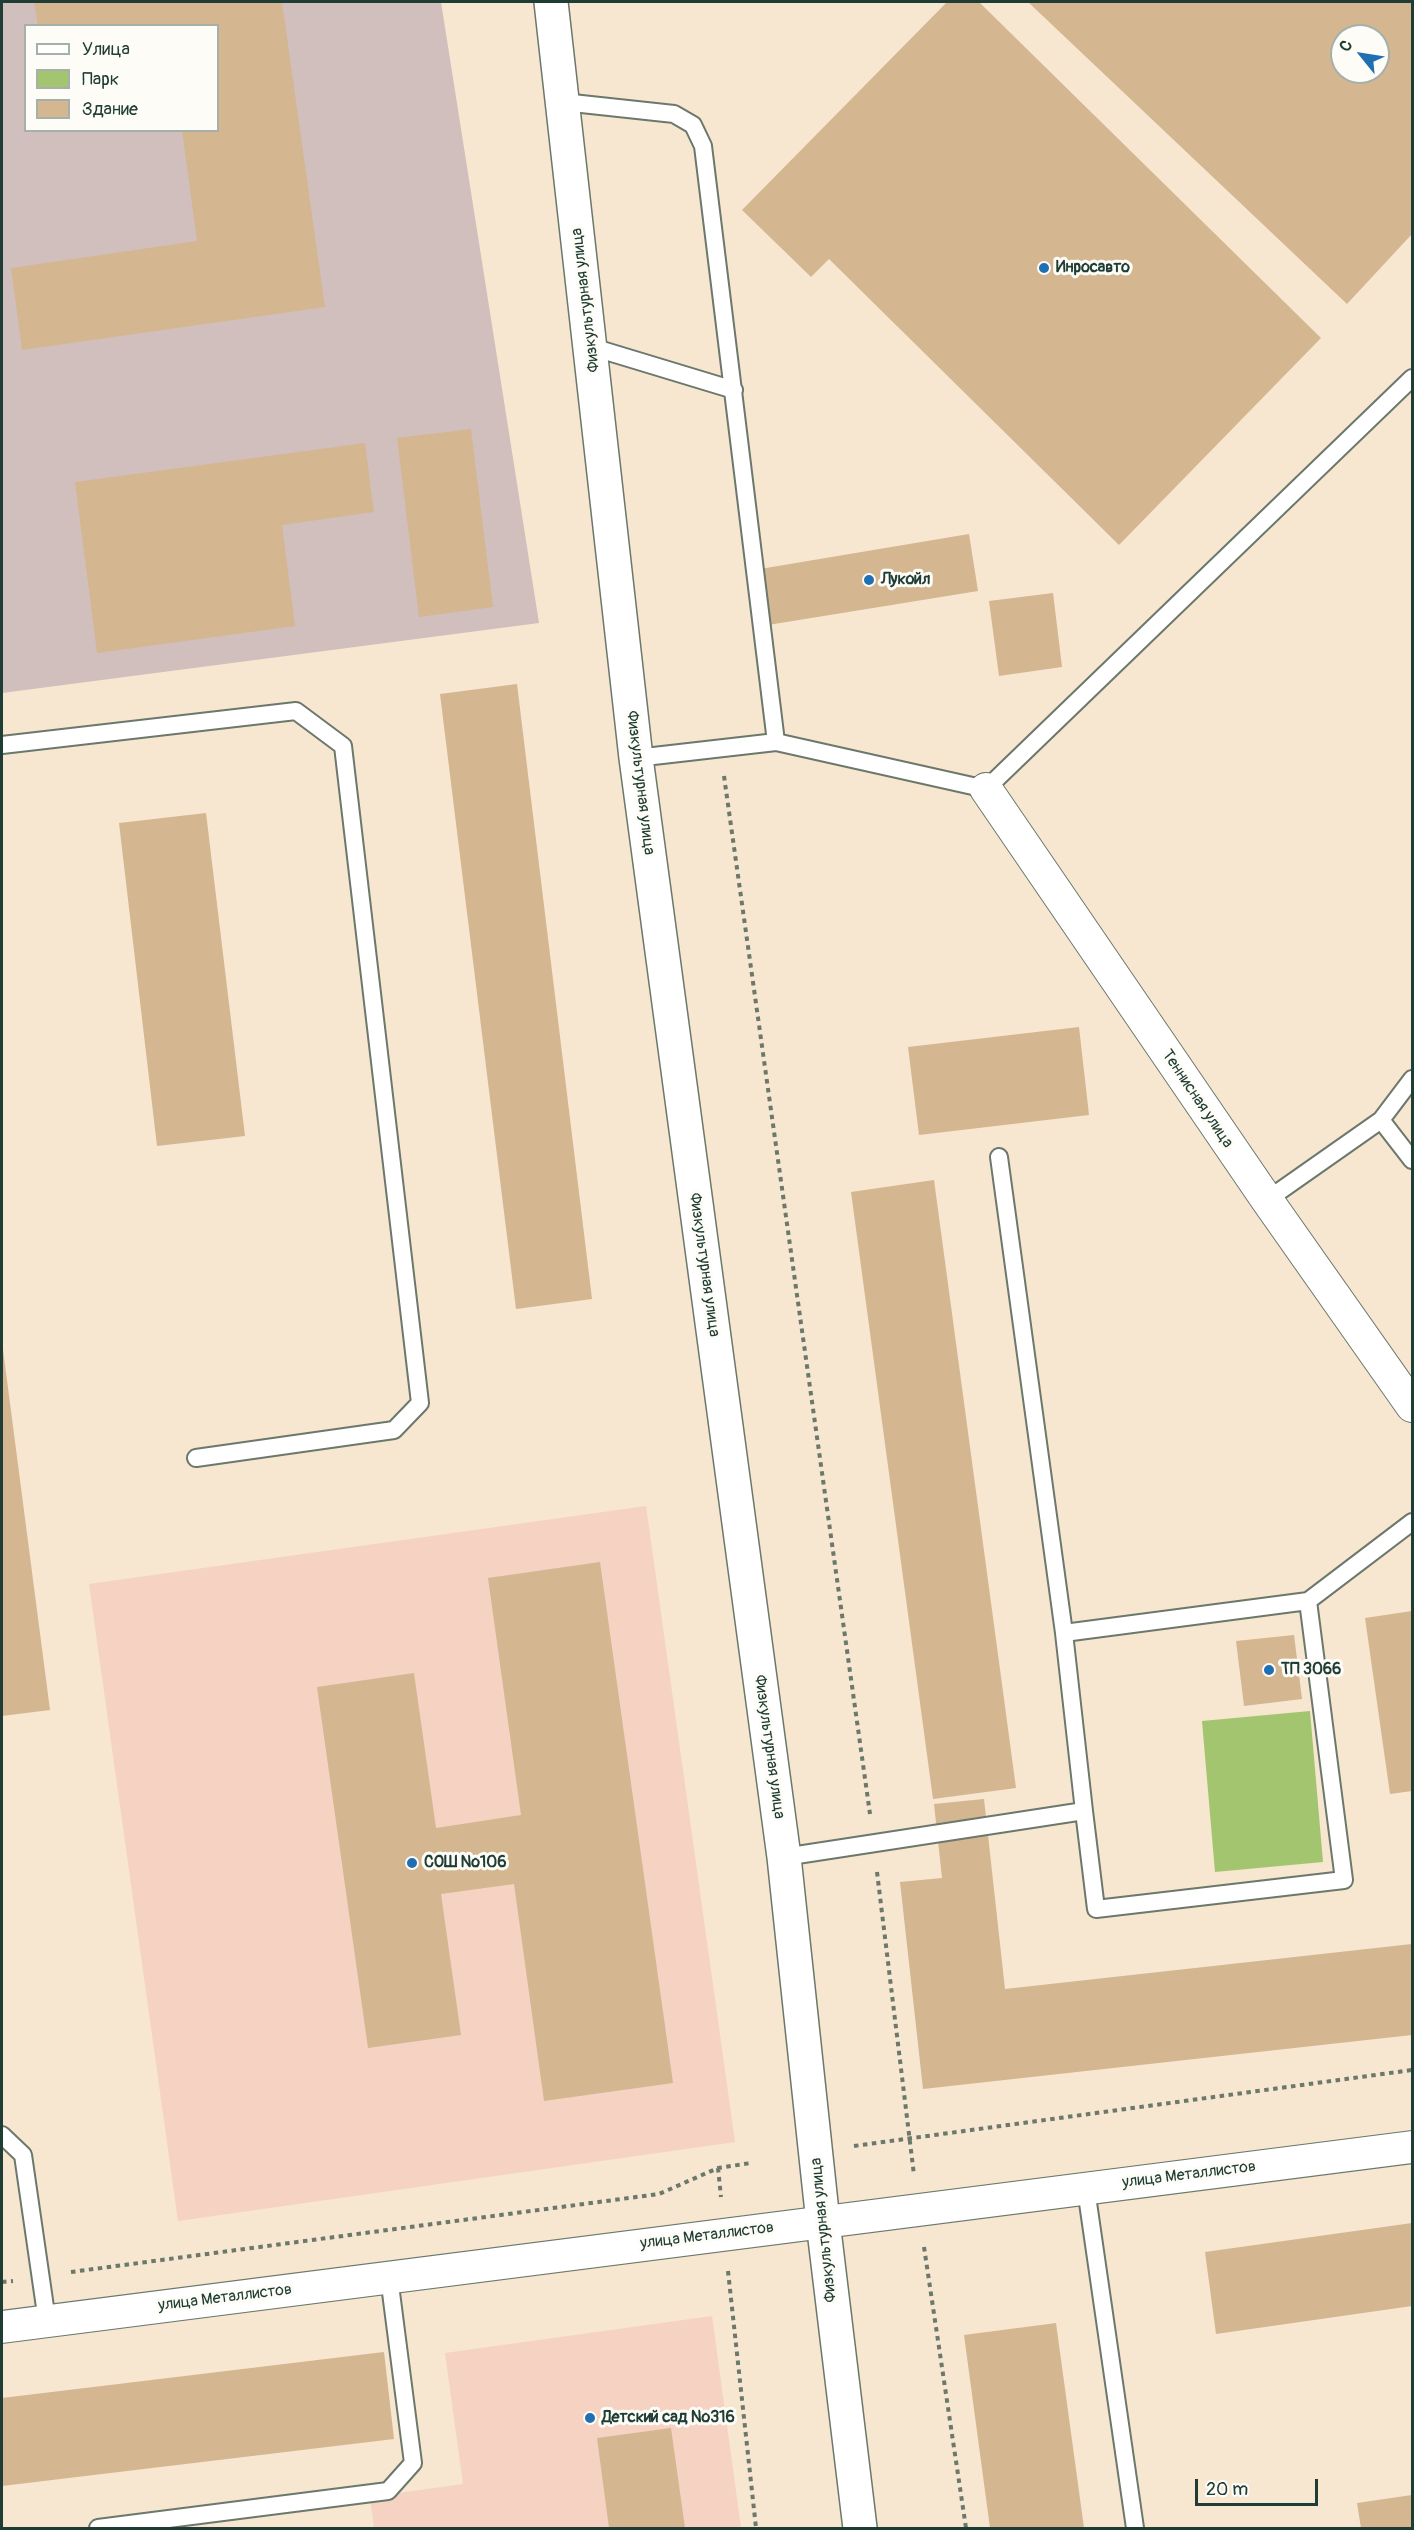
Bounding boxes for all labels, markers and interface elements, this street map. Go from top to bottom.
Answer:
legend [24,24,219,132]
north arrow [1330,24,1390,84]
text: С [1335,37,1357,55]
text: Улица [82,38,130,61]
text: Парк [82,68,119,91]
text: Здание [82,98,138,121]
street label: Физкультурная улица [568,227,604,373]
place label: Инросавто [1056,258,1130,278]
marker: Инросавто [1037,261,1051,275]
place label: Лукойл [881,570,930,590]
marker: Лукойл [862,573,876,587]
street label: Физкультурная улица [622,710,658,856]
street label: Теннисная улица [1157,1046,1237,1152]
street label: Физкультурная улица [684,1192,724,1338]
place label: ТП 3066 [1281,1660,1341,1680]
marker: ТП 3066 [1262,1663,1276,1677]
street label: Физкультурная улица [749,1674,789,1820]
place label: СОШ №106 [424,1853,506,1873]
marker: СОШ №106 [405,1856,419,1870]
street label: Физкультурная улица [807,2157,841,2303]
street label: улица Металлистов [1121,2157,1257,2193]
street label: улица Металлистов [639,2218,775,2254]
street label: улица Металлистов [157,2280,293,2316]
place label: Детский сад №316 [602,2408,735,2428]
marker: Детский сад №316 [583,2411,597,2425]
scale bar [1198,2467,1321,2505]
text: 20 m [1206,2478,1248,2501]

